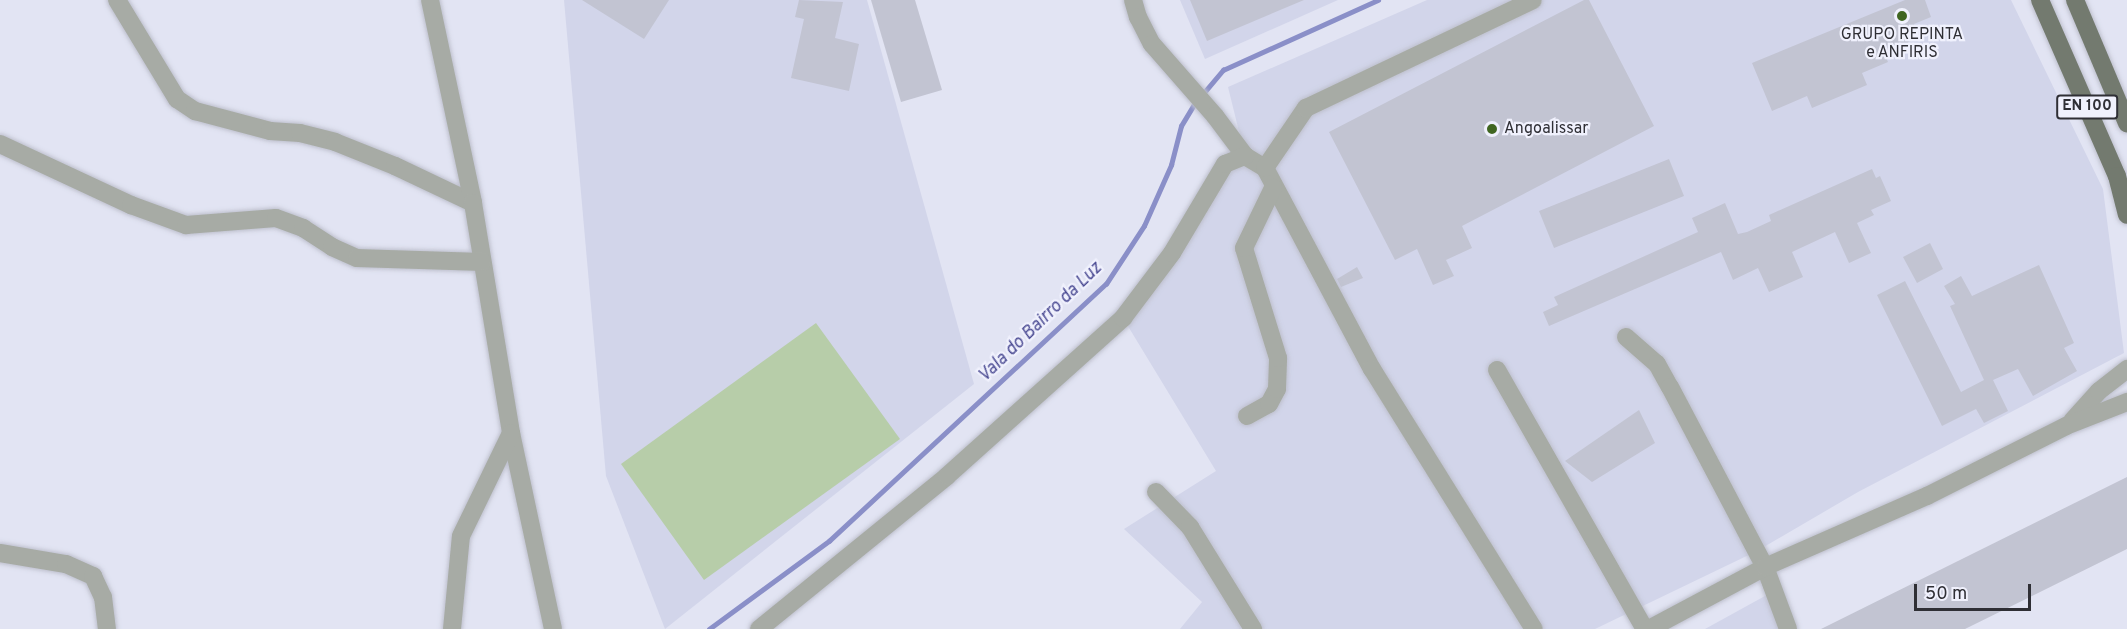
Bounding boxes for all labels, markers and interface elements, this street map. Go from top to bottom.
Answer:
marker: GRUPO REPINTA e ANFIRIS [1895,9,1909,23]
place label: GRUPO REPINTA e ANFIRIS [1841,25,1963,63]
road number: EN 100 [2056,95,2118,119]
place label: Angoalissar [1504,119,1589,139]
marker: Angoalissar [1485,122,1499,136]
water label: Vala do Bairro da Luz [975,258,1107,388]
scale bar [1917,572,2034,610]
text: 50 m [1925,583,1967,606]

